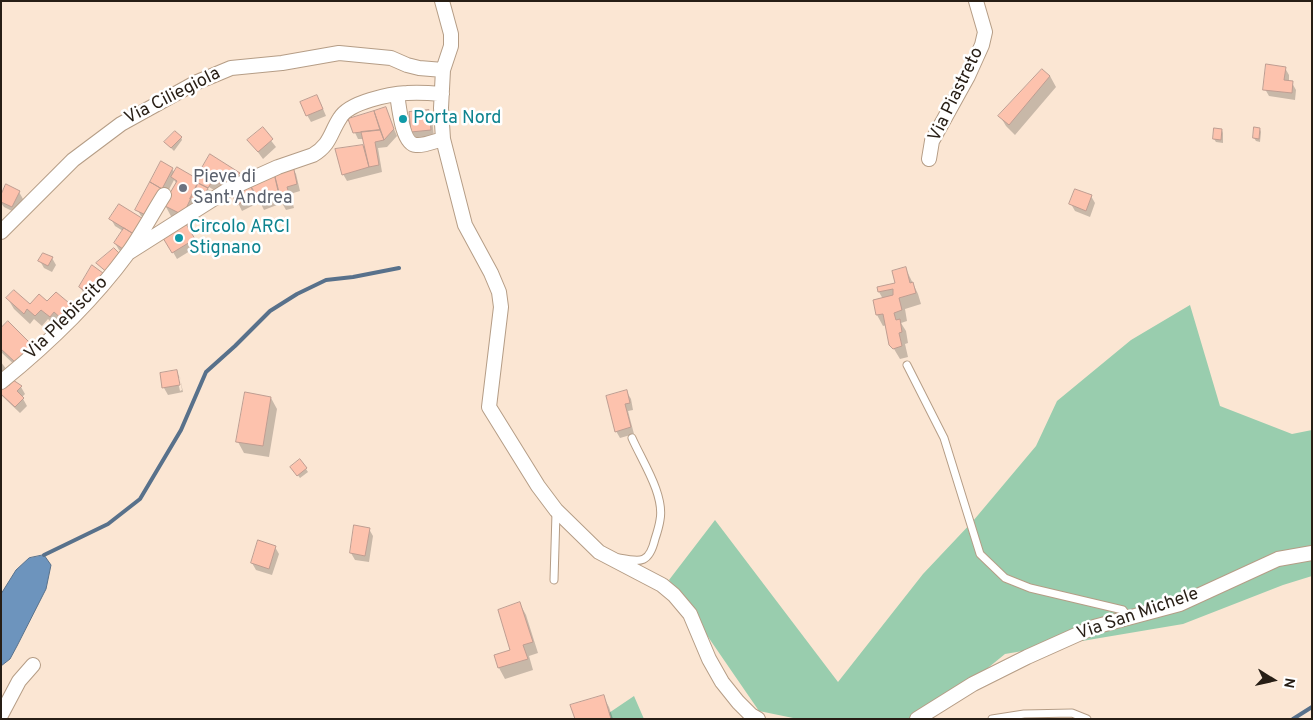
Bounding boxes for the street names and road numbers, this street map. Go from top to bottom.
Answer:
street label: Via Piastreto [925,44,989,146]
street label: Via Ciliegiola [122,64,224,130]
street label: Via Plebiscito [21,273,113,365]
street label: Via San Michele [1074,584,1202,646]

